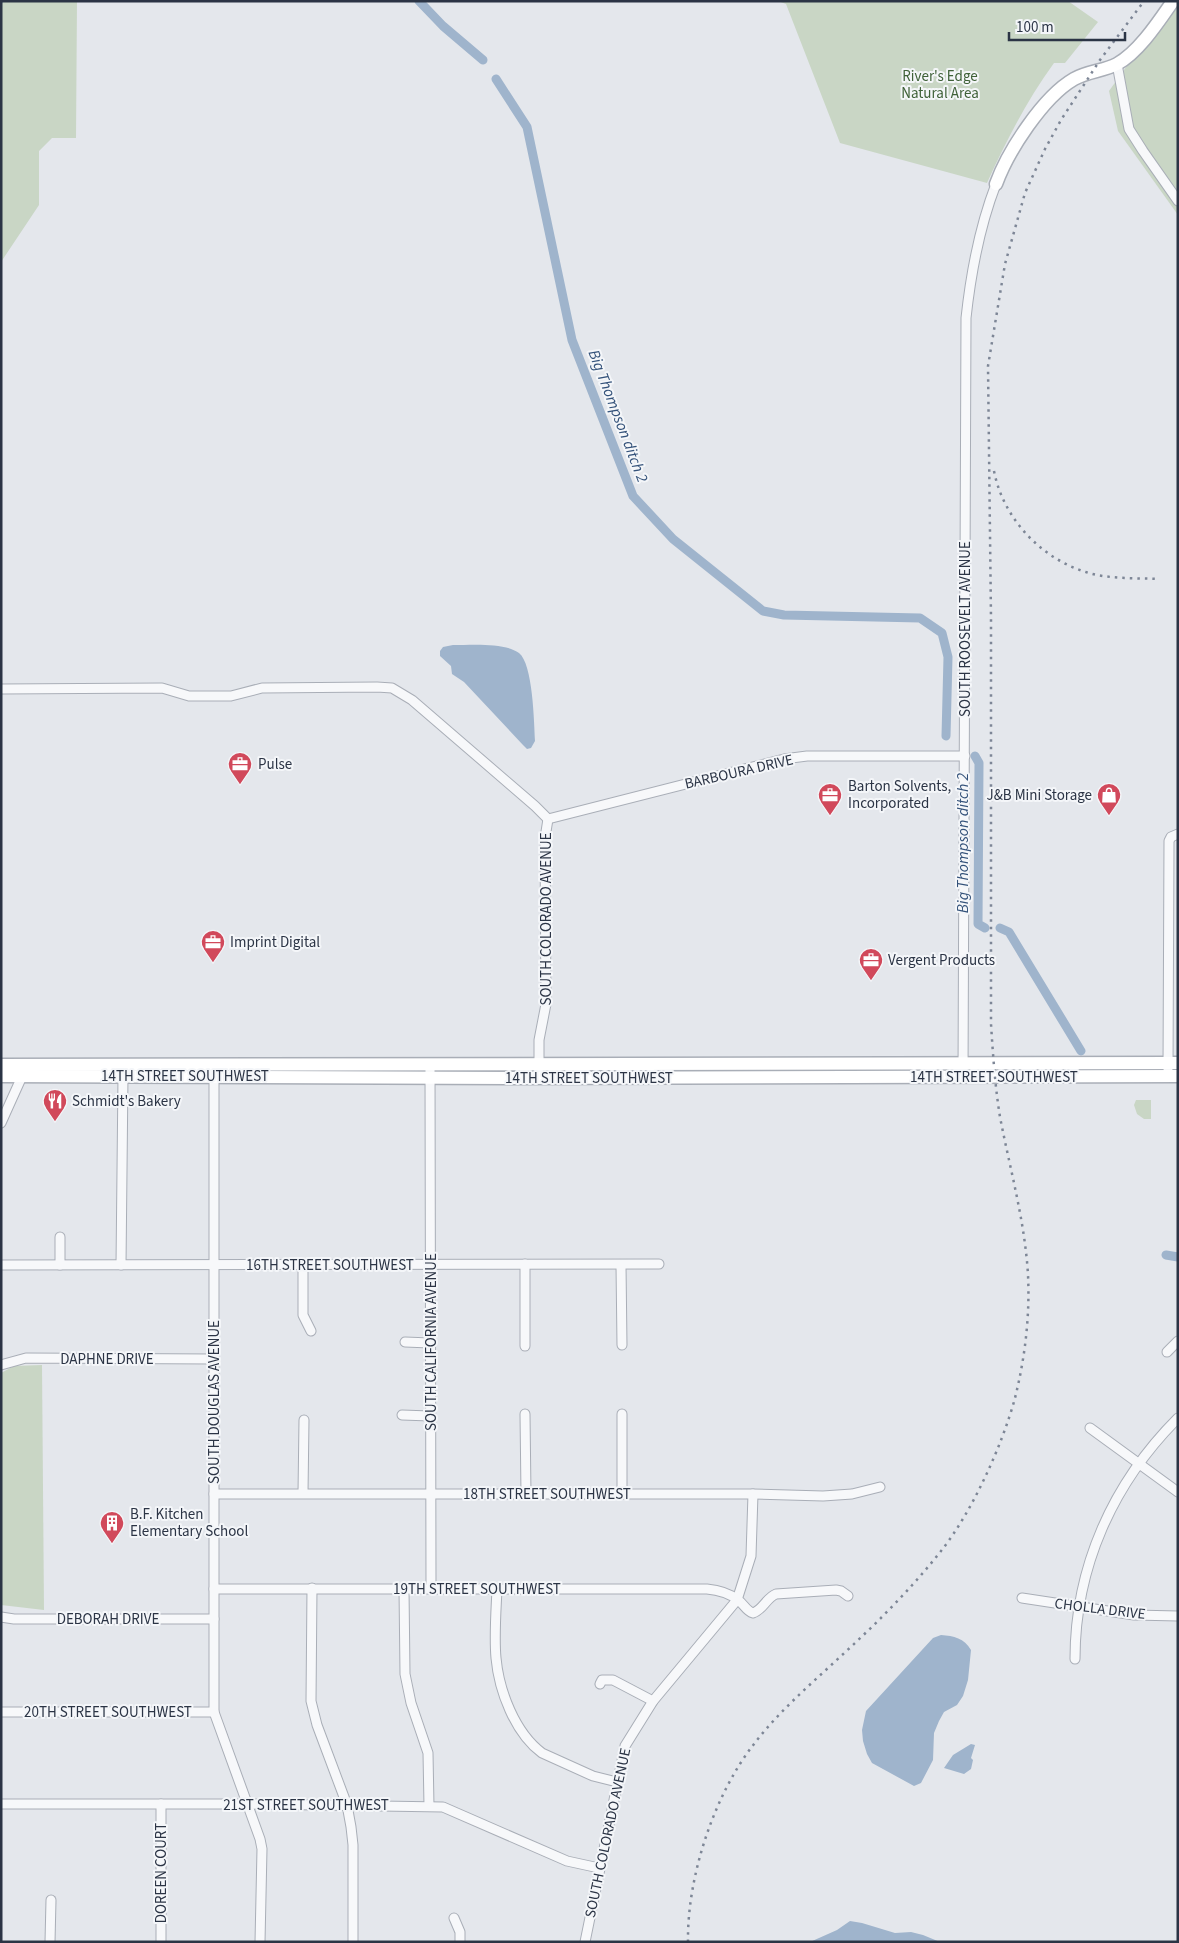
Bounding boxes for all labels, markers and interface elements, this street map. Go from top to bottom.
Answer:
scale bar [1009,10,1125,42]
text: 100 m [1016,17,1054,38]
park label: River's Edge Natural Area [901,66,979,104]
water label: Big Thompson ditch 2 [583,346,654,486]
street label: SOUTH ROOSEVELT AVENUE [955,541,976,717]
street label: BARBOURA DRIVE [683,749,795,795]
office icon: Pulse [227,751,253,785]
place label: Pulse [258,754,292,775]
water label: Big Thompson ditch 2 [952,772,974,913]
place label: Barton Solvents, Incorporated [848,776,951,814]
office icon: Barton Solvents, Incorporated [817,782,843,816]
shop icon: J&B Mini Storage [1096,782,1122,816]
place label: J&B Mini Storage [987,785,1092,806]
street label: SOUTH COLORADO AVENUE [536,832,557,1006]
office icon: Imprint Digital [200,929,226,963]
place label: Imprint Digital [230,932,320,953]
office icon: Vergent Products [858,947,884,981]
place label: Vergent Products [888,950,995,971]
street label: 14TH STREET SOUTHWEST [101,1066,269,1087]
street label: 14TH STREET SOUTHWEST [910,1067,1078,1088]
street label: 14TH STREET SOUTHWEST [505,1068,673,1089]
restaurant icon: Schmidt's Bakery [42,1088,68,1122]
place label: Schmidt's Bakery [72,1091,181,1112]
street label: SOUTH CALIFORNIA AVENUE [421,1253,442,1431]
street label: 16TH STREET SOUTHWEST [246,1255,414,1276]
street label: SOUTH DOUGLAS AVENUE [204,1320,225,1484]
street label: DAPHNE DRIVE [60,1349,154,1370]
street label: 18TH STREET SOUTHWEST [463,1484,631,1505]
place label: B.F. Kitchen Elementary School [130,1504,248,1542]
building icon: B.F. Kitchen Elementary School [99,1510,125,1544]
street label: 19TH STREET SOUTHWEST [393,1579,561,1600]
street label: CHOLLA DRIVE [1053,1593,1147,1625]
street label: DEBORAH DRIVE [57,1609,159,1630]
street label: 20TH STREET SOUTHWEST [24,1702,192,1723]
street label: SOUTH COLORADO AVENUE [580,1746,636,1920]
street label: 21ST STREET SOUTHWEST [223,1795,389,1816]
street label: DOREEN COURT [151,1823,172,1923]

